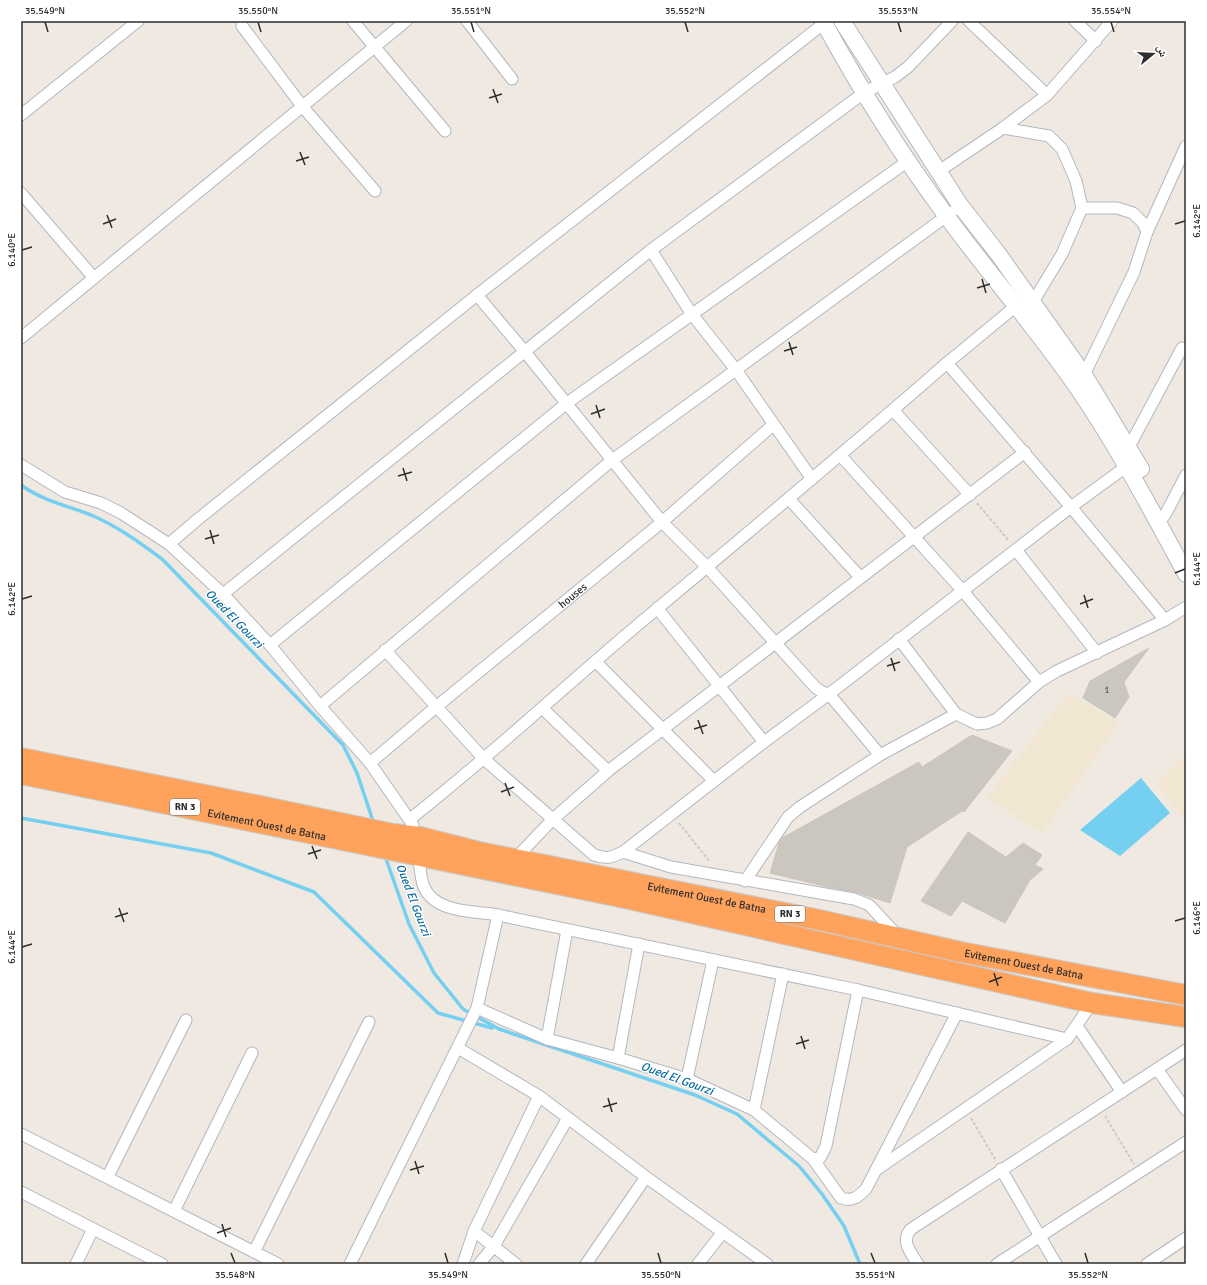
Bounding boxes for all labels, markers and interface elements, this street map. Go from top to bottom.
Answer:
text: 35.549°N [25,5,65,17]
text: 35.550°N [238,5,278,17]
text: 35.551°N [451,5,491,17]
text: 35.552°N [665,5,705,17]
text: 35.553°N [878,5,918,17]
text: 35.554°N [1091,5,1131,17]
north arrow [1133,34,1173,74]
text: ش [1153,44,1170,59]
text: 6.142°E [1191,204,1203,238]
text: 6.140°E [6,233,18,267]
text: 6.144°E [1191,552,1203,586]
street label: houses [556,580,590,611]
text: 6.142°E [6,582,18,616]
water label: Oued El Gourzi [202,586,267,653]
house number: 1 [1105,685,1110,696]
road number: RN 3 [170,799,200,815]
street label: Evitement Ouest de Batna [206,806,328,843]
water label: Oued El Gourzi [392,862,434,940]
street label: Evitement Ouest de Batna [646,879,768,916]
text: 6.146°E [1191,901,1203,935]
road number: RN 3 [775,906,805,922]
text: 6.144°E [6,930,18,964]
street label: Evitement Ouest de Batna [963,946,1085,982]
water label: Oued El Gourzi [639,1059,717,1100]
text: 35.548°N [215,1269,255,1281]
text: 35.549°N [428,1269,468,1281]
text: 35.550°N [641,1269,681,1281]
text: 35.551°N [855,1269,895,1281]
text: 35.552°N [1068,1269,1108,1281]

